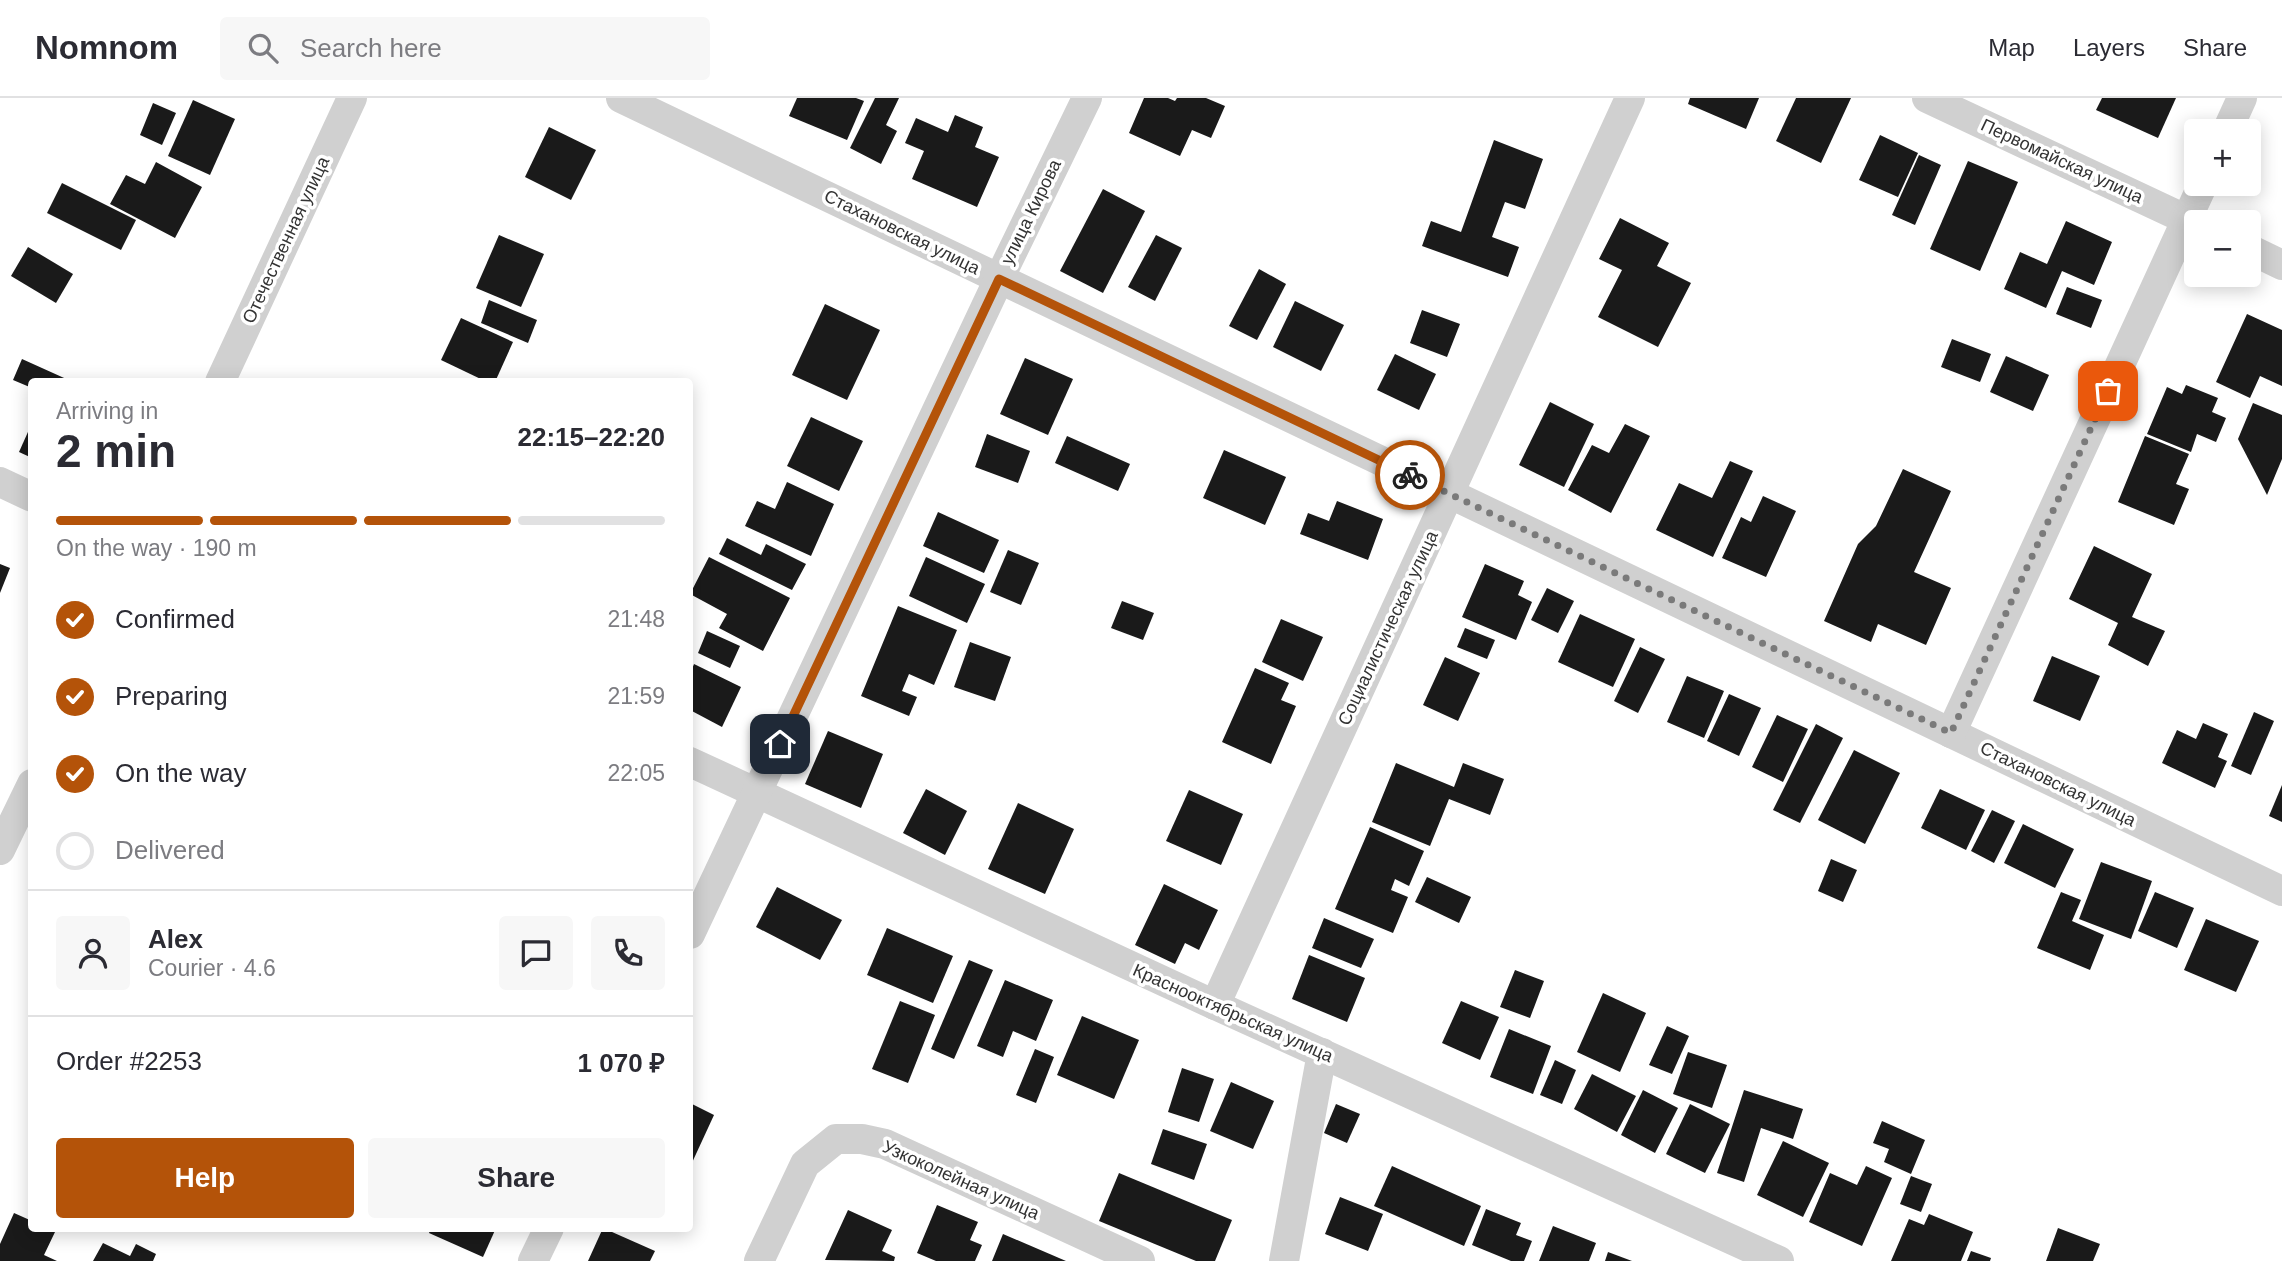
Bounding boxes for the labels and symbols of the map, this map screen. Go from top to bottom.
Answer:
street label: Первомайская улица [1978,115,2147,208]
street label: Отечественная улица [239,153,334,327]
street label: улица Кирова [997,155,1065,268]
street label: Стахановская улица [821,186,984,279]
pin [2078,361,2138,421]
courier [1375,440,1445,510]
street label: Социалистическая улица [1334,527,1442,728]
pin [750,714,810,774]
street label: Стахановская улица [1977,738,2140,831]
street label: Краснооктябрьская улица [1130,960,1337,1067]
street label: Узкоколейная улица [880,1136,1043,1224]

